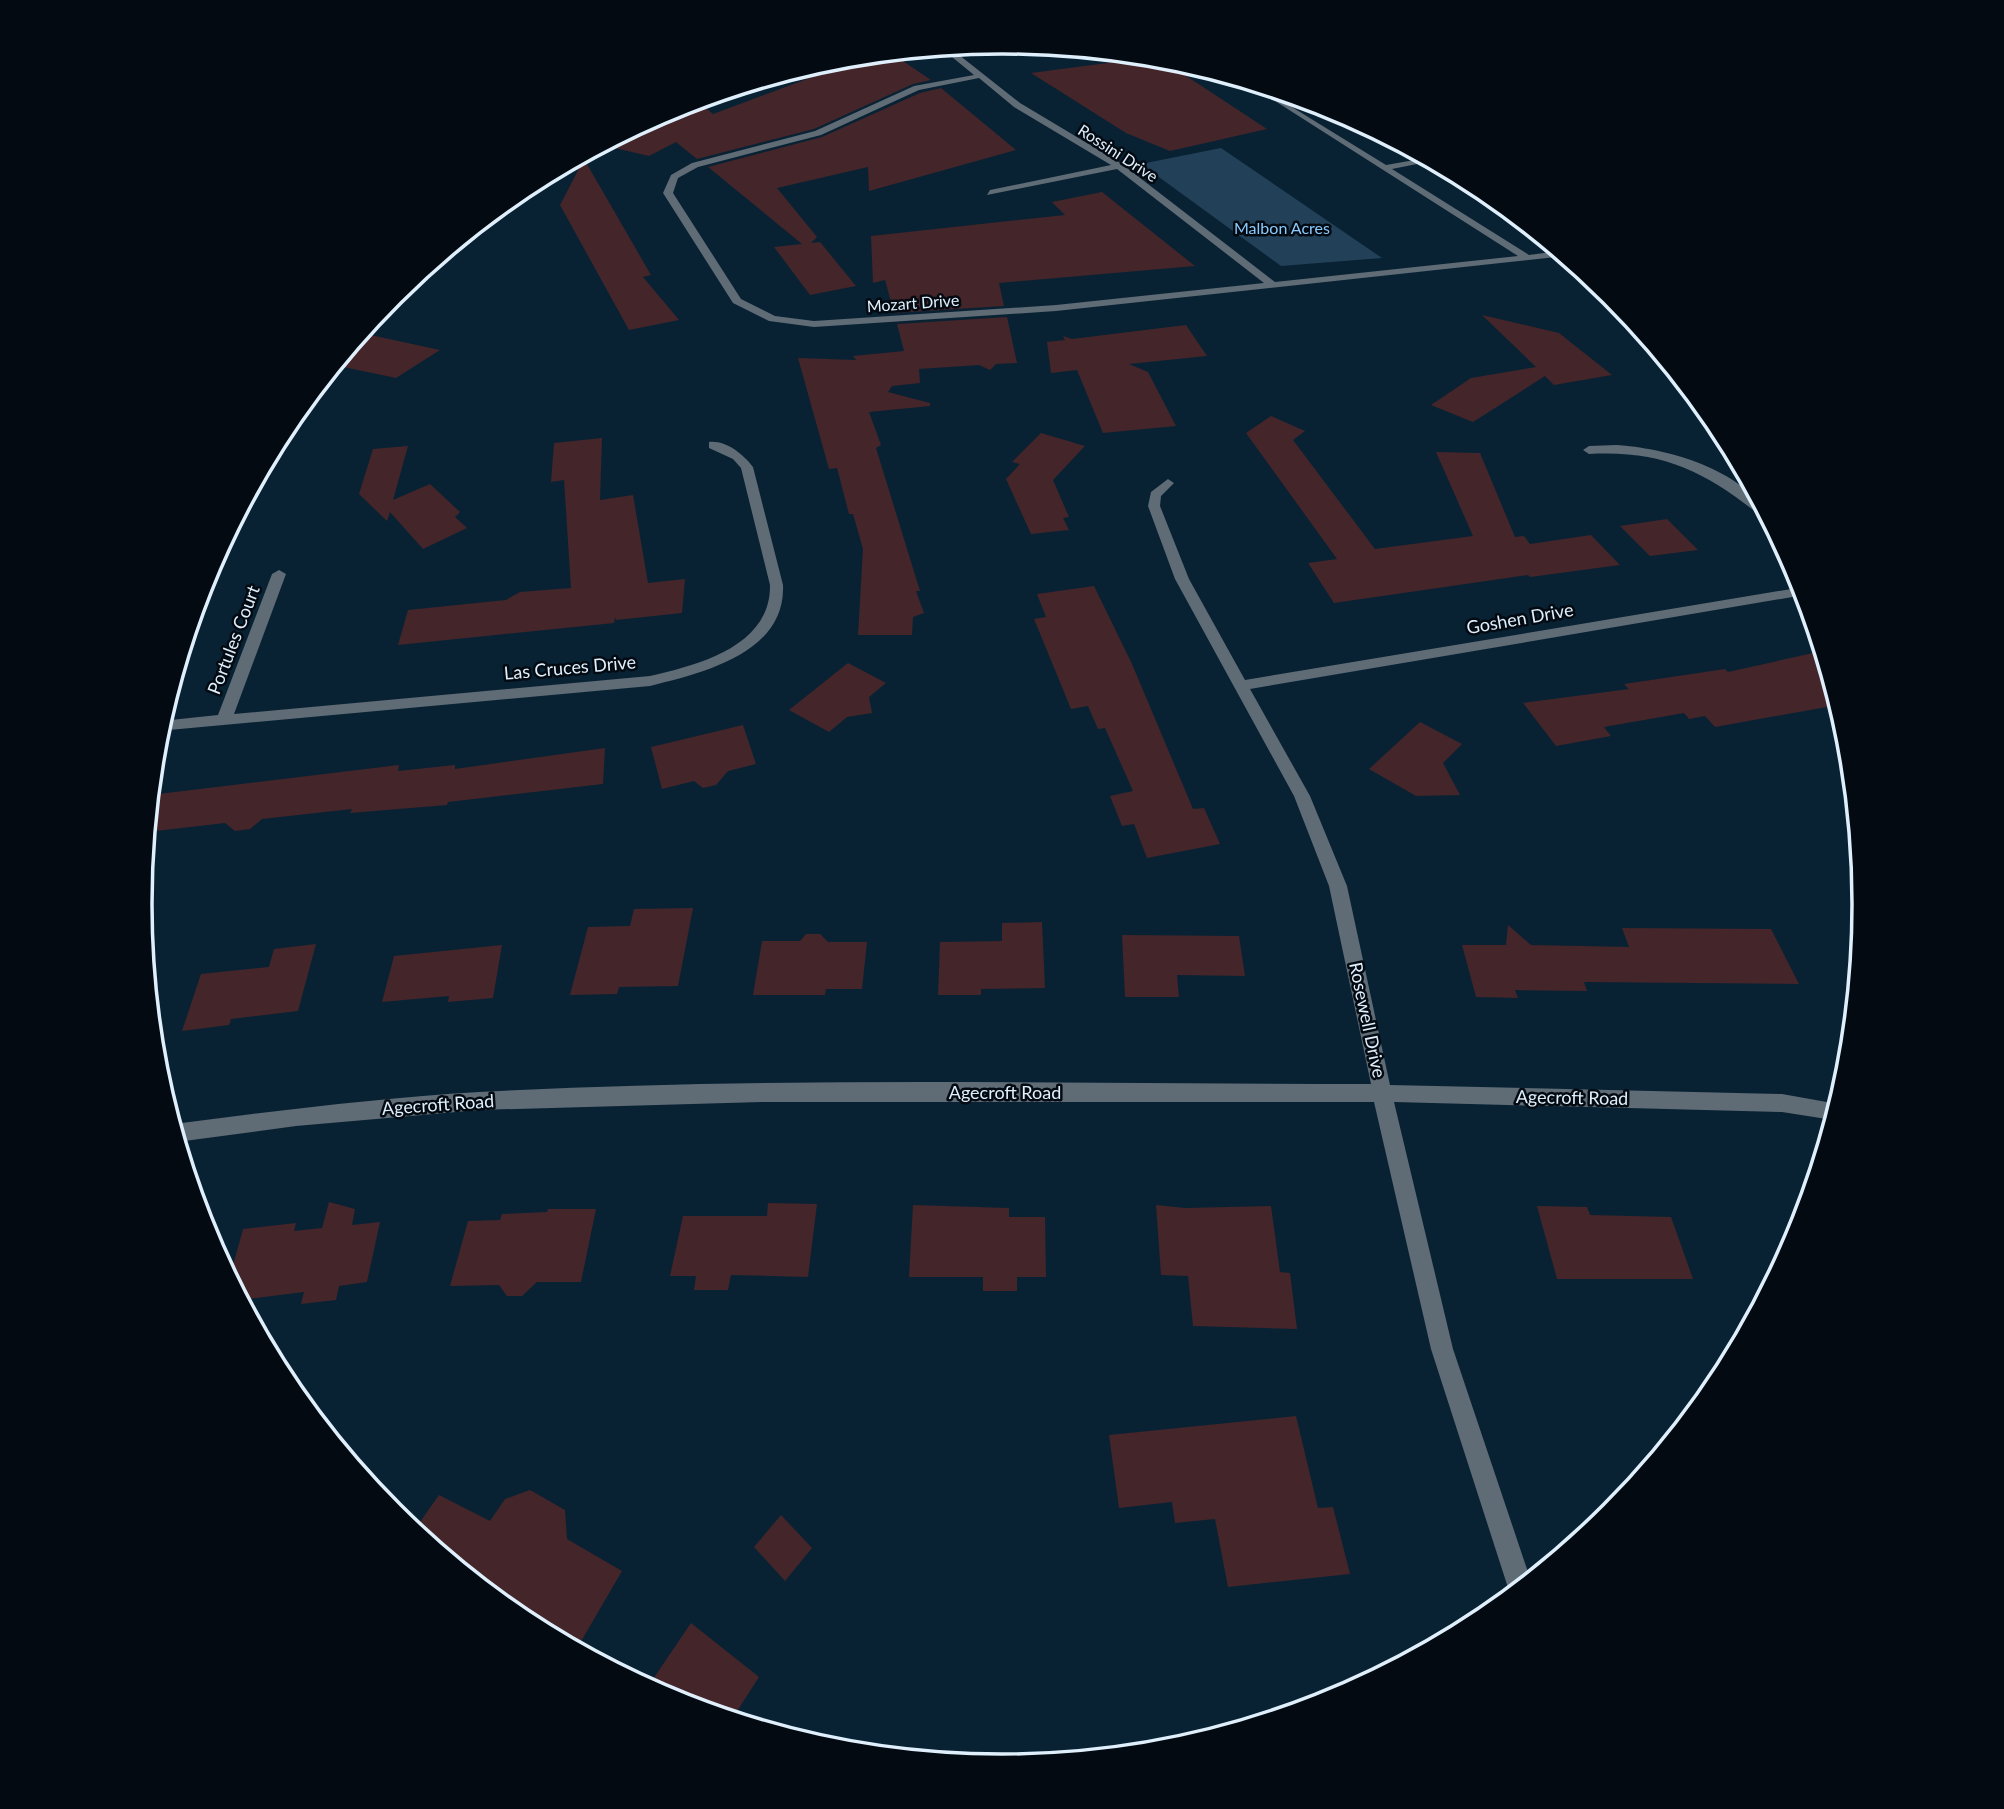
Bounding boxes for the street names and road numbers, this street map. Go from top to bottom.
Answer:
street label: Rossini Drive [1075,120,1162,185]
street label: Mozart Drive [866,290,960,315]
street label: Portules Court [202,582,264,697]
street label: Goshen Drive [1465,598,1575,638]
street label: Las Cruces Drive [503,650,637,684]
street label: Rosewell Drive [1345,960,1391,1080]
street label: Agecroft Road [949,1081,1061,1103]
street label: Agecroft Road [1516,1085,1628,1109]
street label: Agecroft Road [381,1089,495,1119]

